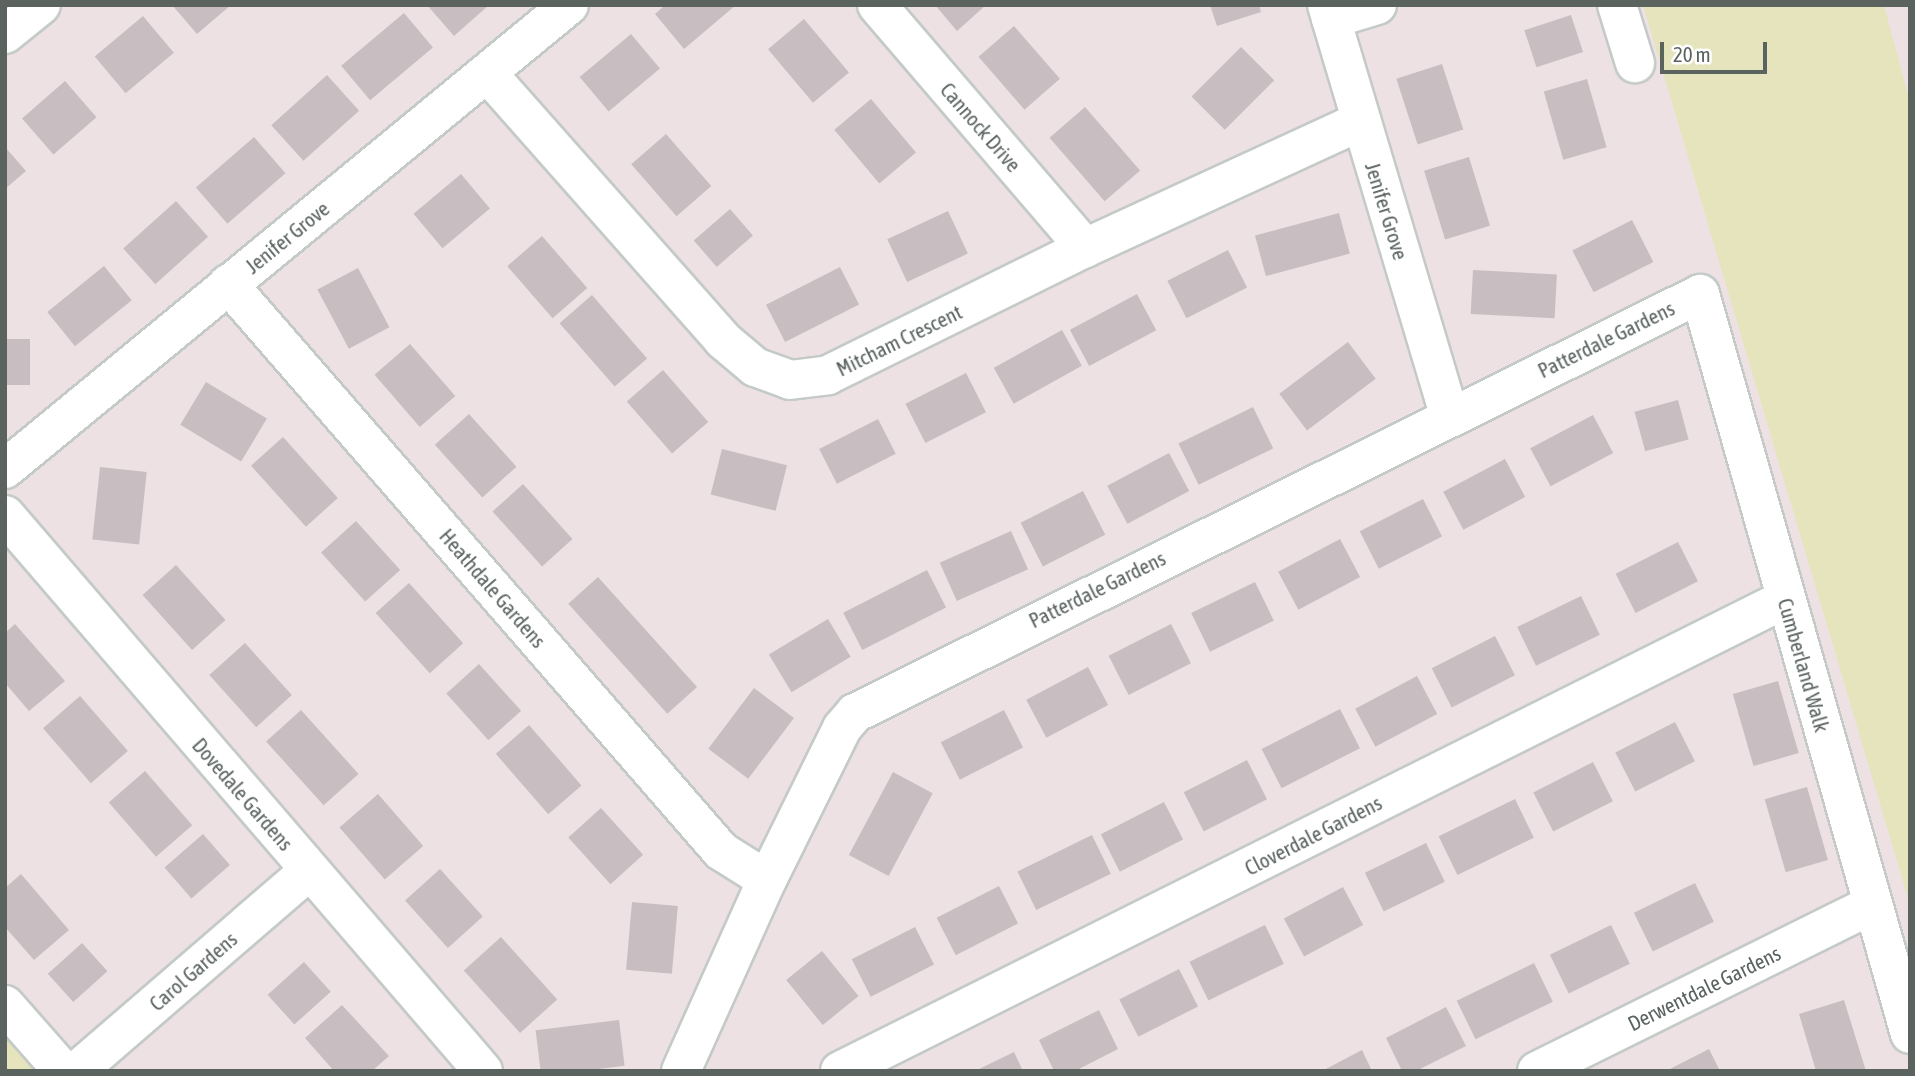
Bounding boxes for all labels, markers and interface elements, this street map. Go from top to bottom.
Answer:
scale bar [1663,28,1770,72]
text: 20 m [1673,42,1711,66]
street label: Cannock Drive [935,77,1027,177]
street label: Jenifer Grove [1360,159,1414,263]
street label: Jenifer Grove [240,196,334,278]
street label: Patterdale Gardens [1534,295,1678,383]
street label: Mitcham Crescent [832,299,966,381]
street label: Heathdale Gardens [434,523,552,653]
street label: Patterdale Gardens [1025,545,1169,633]
street label: Cumberland Walk [1773,595,1835,735]
street label: Dovedale Gardens [187,733,299,855]
street label: Cloverdale Gardens [1240,790,1386,880]
street label: Carol Gardens [144,926,242,1016]
street label: Derwentdale Gardens [1623,940,1785,1036]

